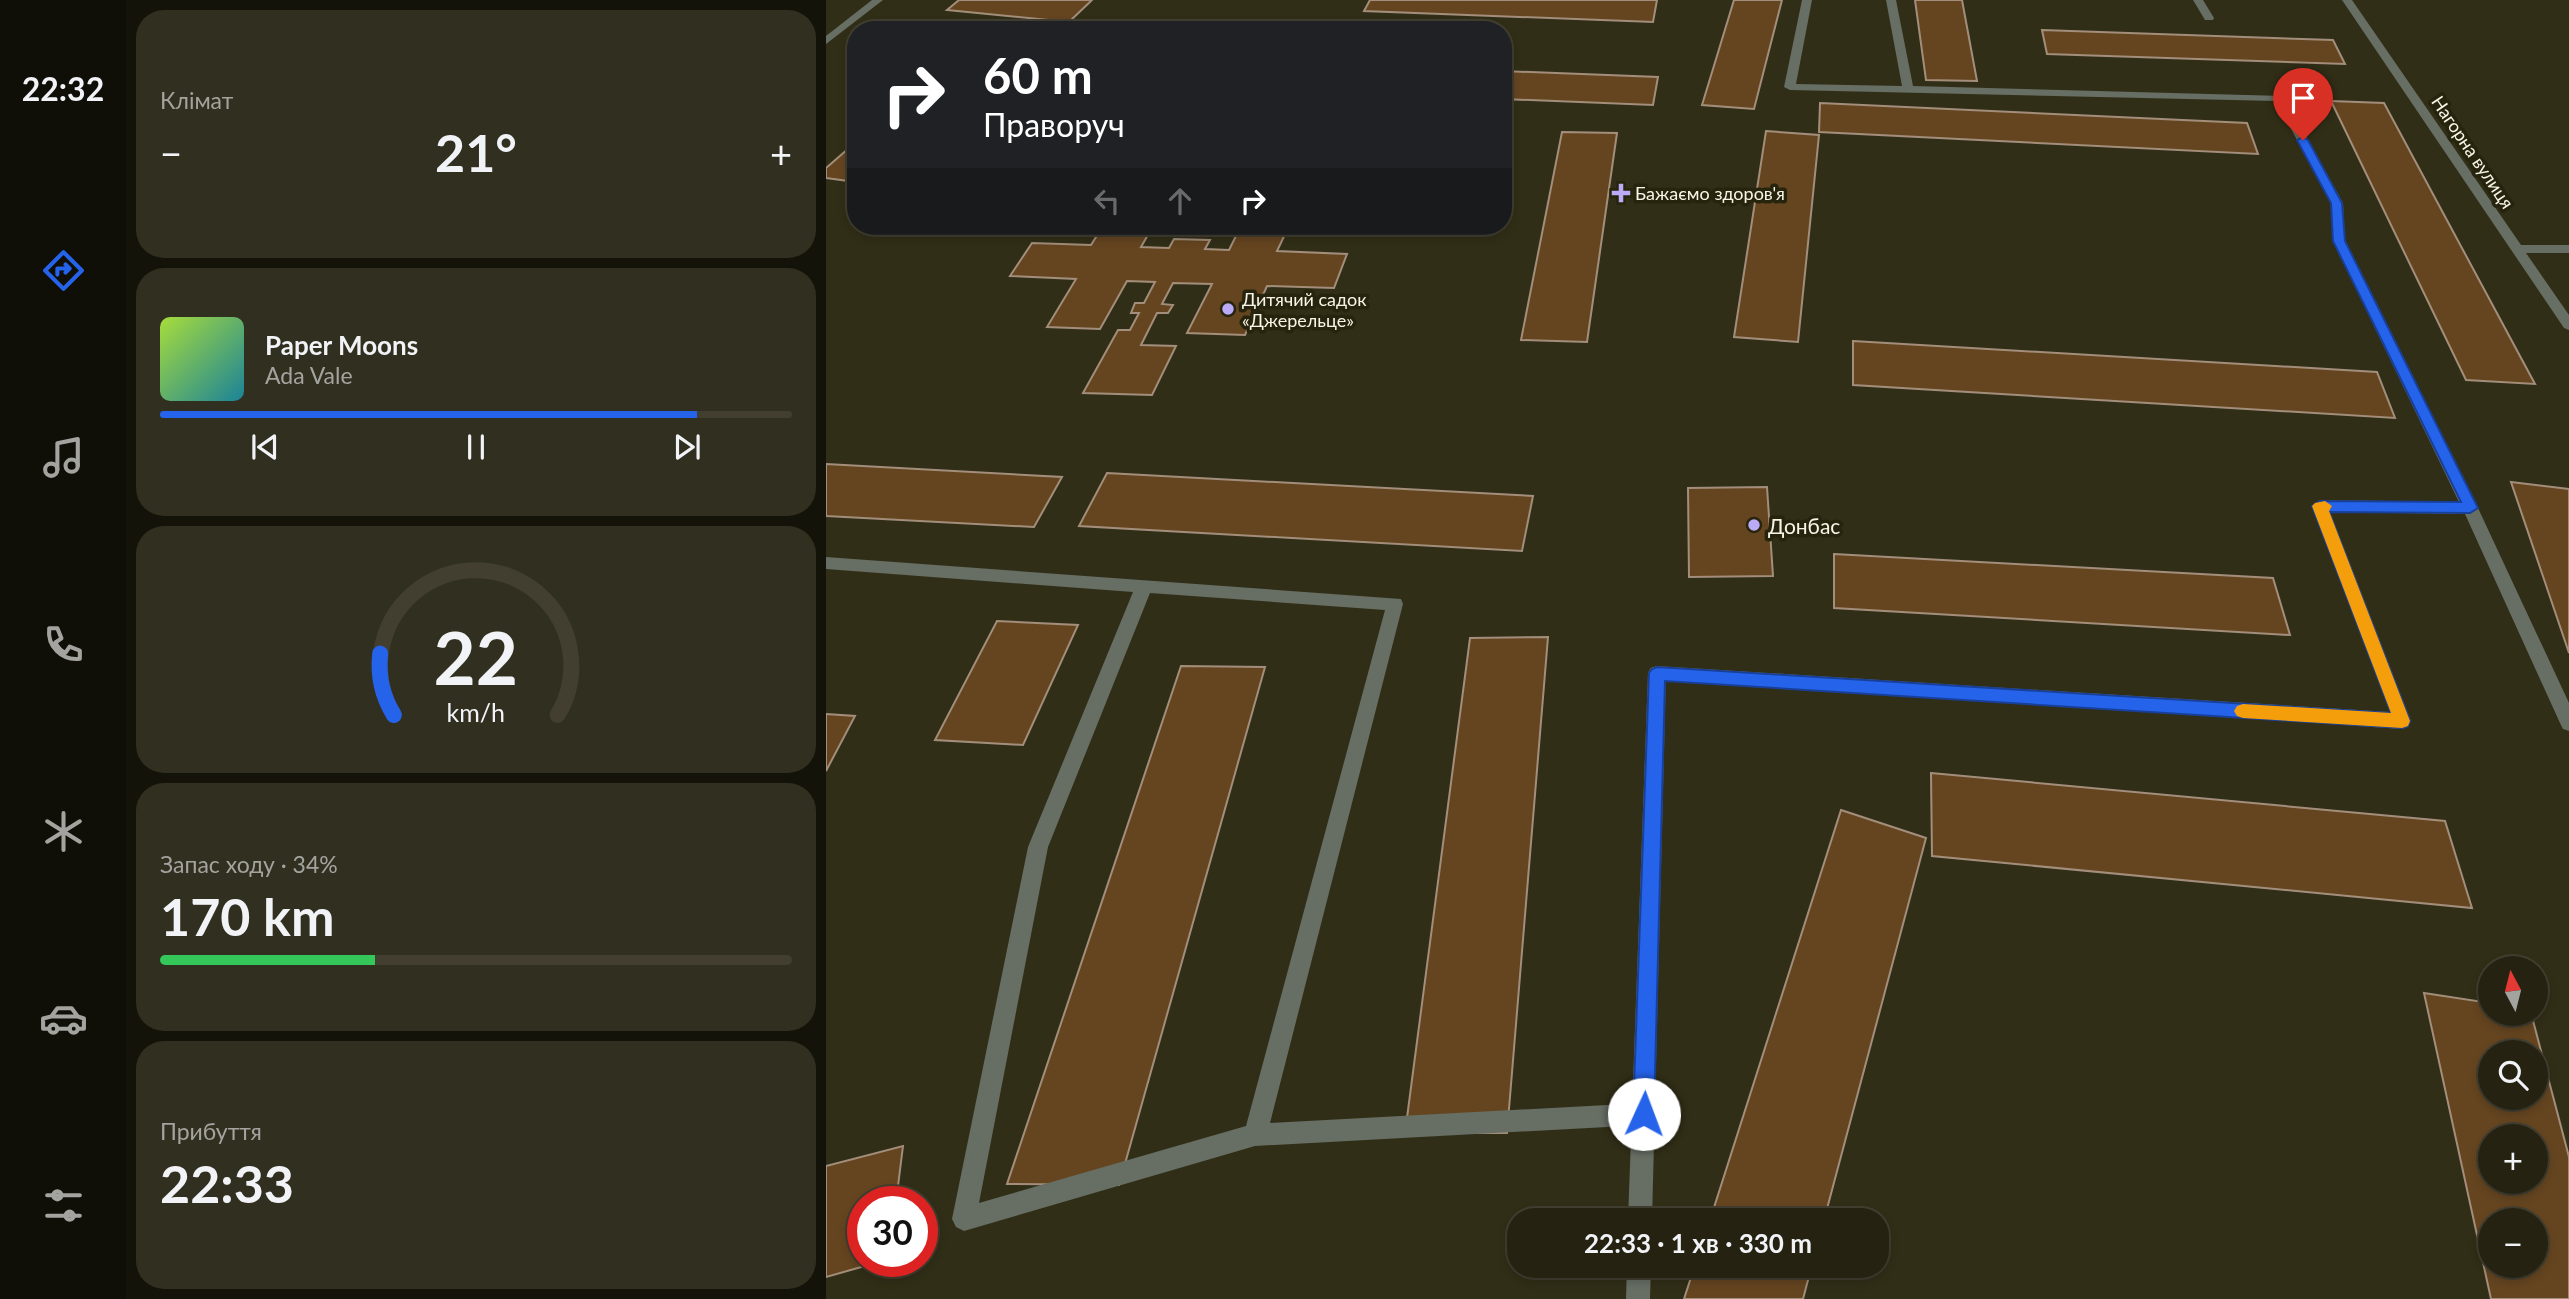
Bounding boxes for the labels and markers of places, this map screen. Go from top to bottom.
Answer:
pin [2273,68,2333,140]
place label: Бажаємо здоров'я [1635,182,1785,204]
marker: Бажаємо здоров'я [1613,185,1629,201]
place label: Дитячий садок «Джерельце» [1242,288,1367,331]
marker: Дитячий садок «Джерельце» [1220,301,1236,317]
place label: Донбас [1768,513,1840,538]
marker: Донбас [1746,517,1762,533]

